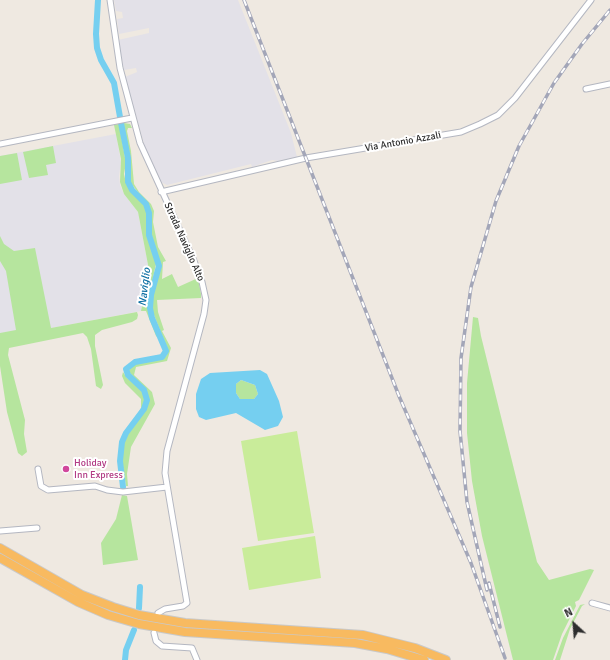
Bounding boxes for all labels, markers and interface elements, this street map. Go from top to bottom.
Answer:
street label: Via Antonio Azzali [364,129,442,155]
street label: Strada Naviglio Alto [161,201,207,283]
water label: Naviglio [136,267,154,307]
place label: Holiday Inn Express [74,457,123,480]
marker: Holiday Inn Express [61,464,71,474]
north arrow [554,604,594,644]
text: N [562,605,575,620]

